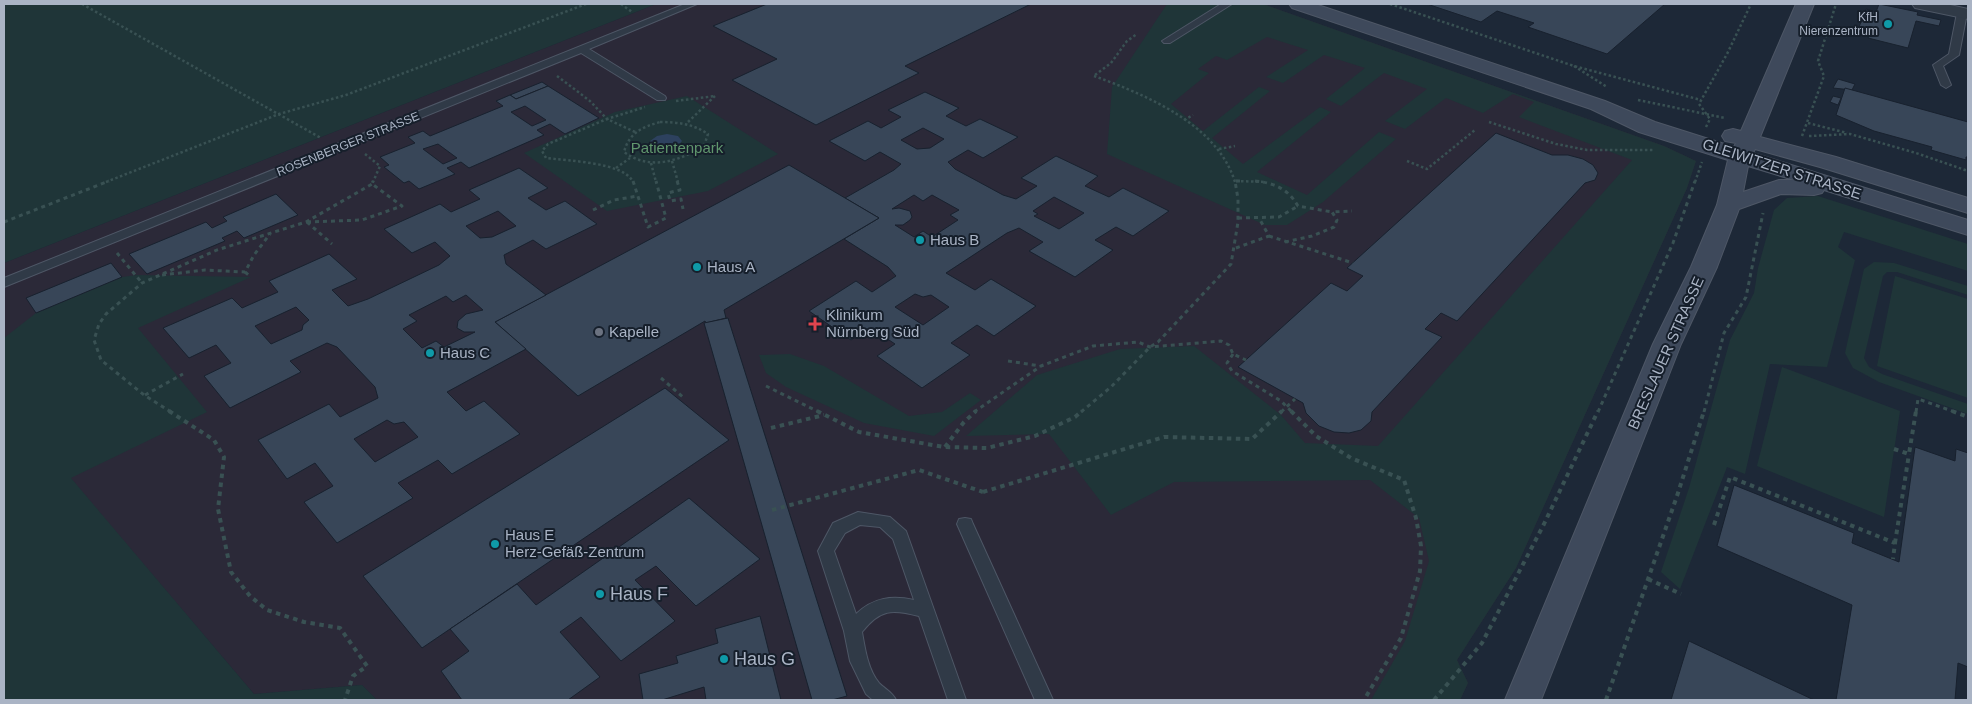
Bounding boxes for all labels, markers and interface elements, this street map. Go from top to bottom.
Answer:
place label: KfH Nierenzentrum [1799,10,1878,38]
marker: KfH Nierenzentrum [1882,18,1894,30]
street label: ROSENBERGER STRASSE [275,109,421,179]
street label: GLEIWITZER STRASSE [1701,135,1864,202]
park label: Patientenpark [631,139,724,156]
place label: Haus B [930,231,979,248]
marker: Haus B [914,234,926,246]
place label: Haus A [707,258,755,275]
marker: Haus A [691,261,703,273]
street label: BRESLAUER STRASSE [1624,274,1707,432]
place label: Klinikum Nürnberg Süd [826,306,919,340]
marker: Klinikum Nürnberg Süd [808,317,822,331]
place label: Kapelle [609,323,659,340]
marker: Kapelle [593,326,605,338]
place label: Haus C [440,344,490,361]
marker: Haus C [424,347,436,359]
place label: Haus E Herz-Gefäß-Zentrum [505,526,644,560]
marker: Haus E Herz-Gefäß-Zentrum [489,538,501,550]
place label: Haus F [610,584,668,604]
marker: Haus F [594,588,606,600]
place label: Haus G [734,649,795,669]
marker: Haus G [718,653,730,665]

